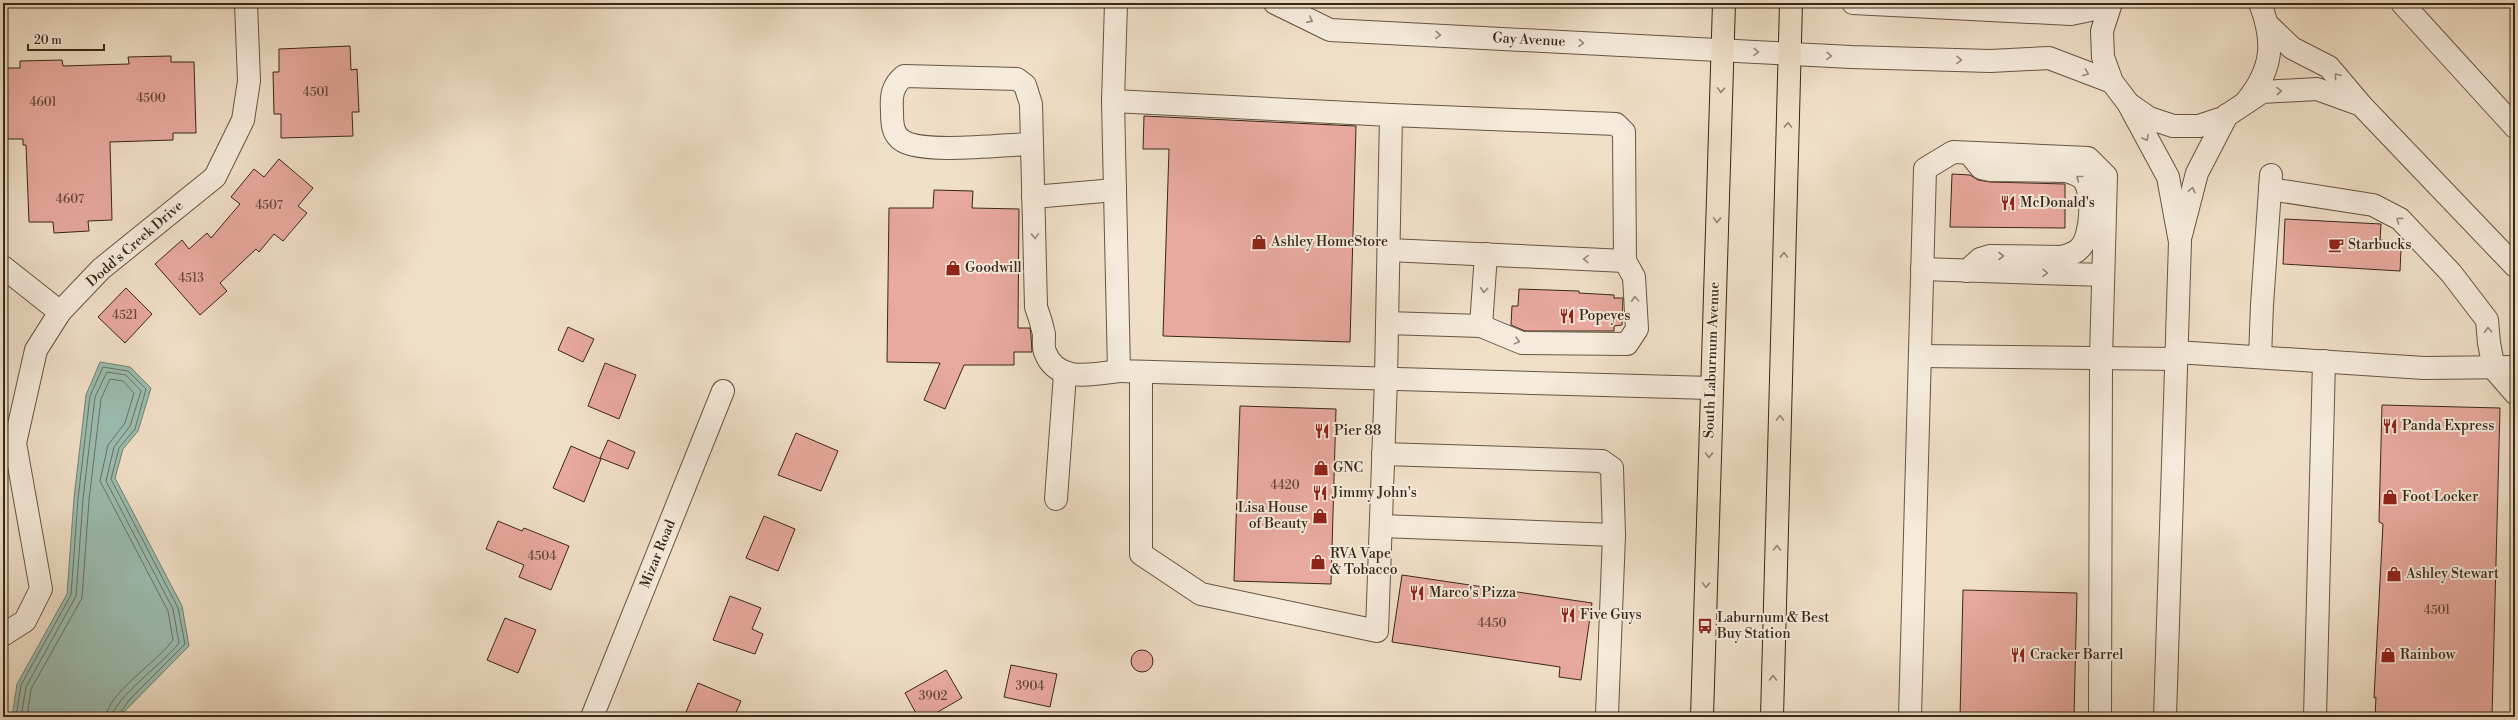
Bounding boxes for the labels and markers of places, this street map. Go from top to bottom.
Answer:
restaurant icon: McDonald's [1999,194,2017,212]
place label: McDonald's [2020,194,2095,212]
shop icon: Ashley HomeStore [1250,233,1268,251]
place label: Ashley HomeStore [1270,233,1388,251]
cafe icon: Starbucks [2327,236,2345,254]
place label: Starbucks [2348,236,2411,254]
shop icon: Goodwill [944,259,962,277]
place label: Goodwill [965,259,1022,277]
restaurant icon: Popeyes [1558,307,1576,325]
place label: Popeyes [1579,307,1630,325]
restaurant icon: Panda Express [2381,417,2399,435]
place label: Panda Express [2402,417,2494,435]
restaurant icon: Pier 88 [1313,422,1331,440]
place label: Pier 88 [1334,422,1381,440]
shop icon: GNC [1312,459,1330,477]
place label: GNC [1333,459,1363,477]
restaurant icon: Jimmy John's [1311,484,1329,502]
place label: Jimmy John's [1331,484,1417,502]
shop icon: Foot Locker [2381,488,2399,506]
place label: Foot Locker [2402,488,2478,506]
place label: Lisa House of Beauty [1238,499,1308,533]
shop icon: Lisa House of Beauty [1311,507,1329,525]
place label: RVA Vape & Tobacco [1330,545,1398,579]
shop icon: RVA Vape & Tobacco [1309,553,1327,571]
shop icon: Ashley Stewart [2385,565,2403,583]
place label: Ashley Stewart [2405,565,2499,583]
restaurant icon: Marco's Pizza [1408,584,1426,602]
place label: Marco's Pizza [1429,584,1517,602]
restaurant icon: Five Guys [1559,606,1577,624]
place label: Five Guys [1580,606,1642,624]
place label: Laburnum & Best Buy Station [1716,609,1829,643]
bus stop icon: Laburnum & Best Buy Station [1696,617,1714,635]
restaurant icon: Cracker Barrel [2009,646,2027,664]
place label: Cracker Barrel [2030,646,2123,664]
shop icon: Rainbow [2379,646,2397,664]
place label: Rainbow [2400,646,2456,664]

